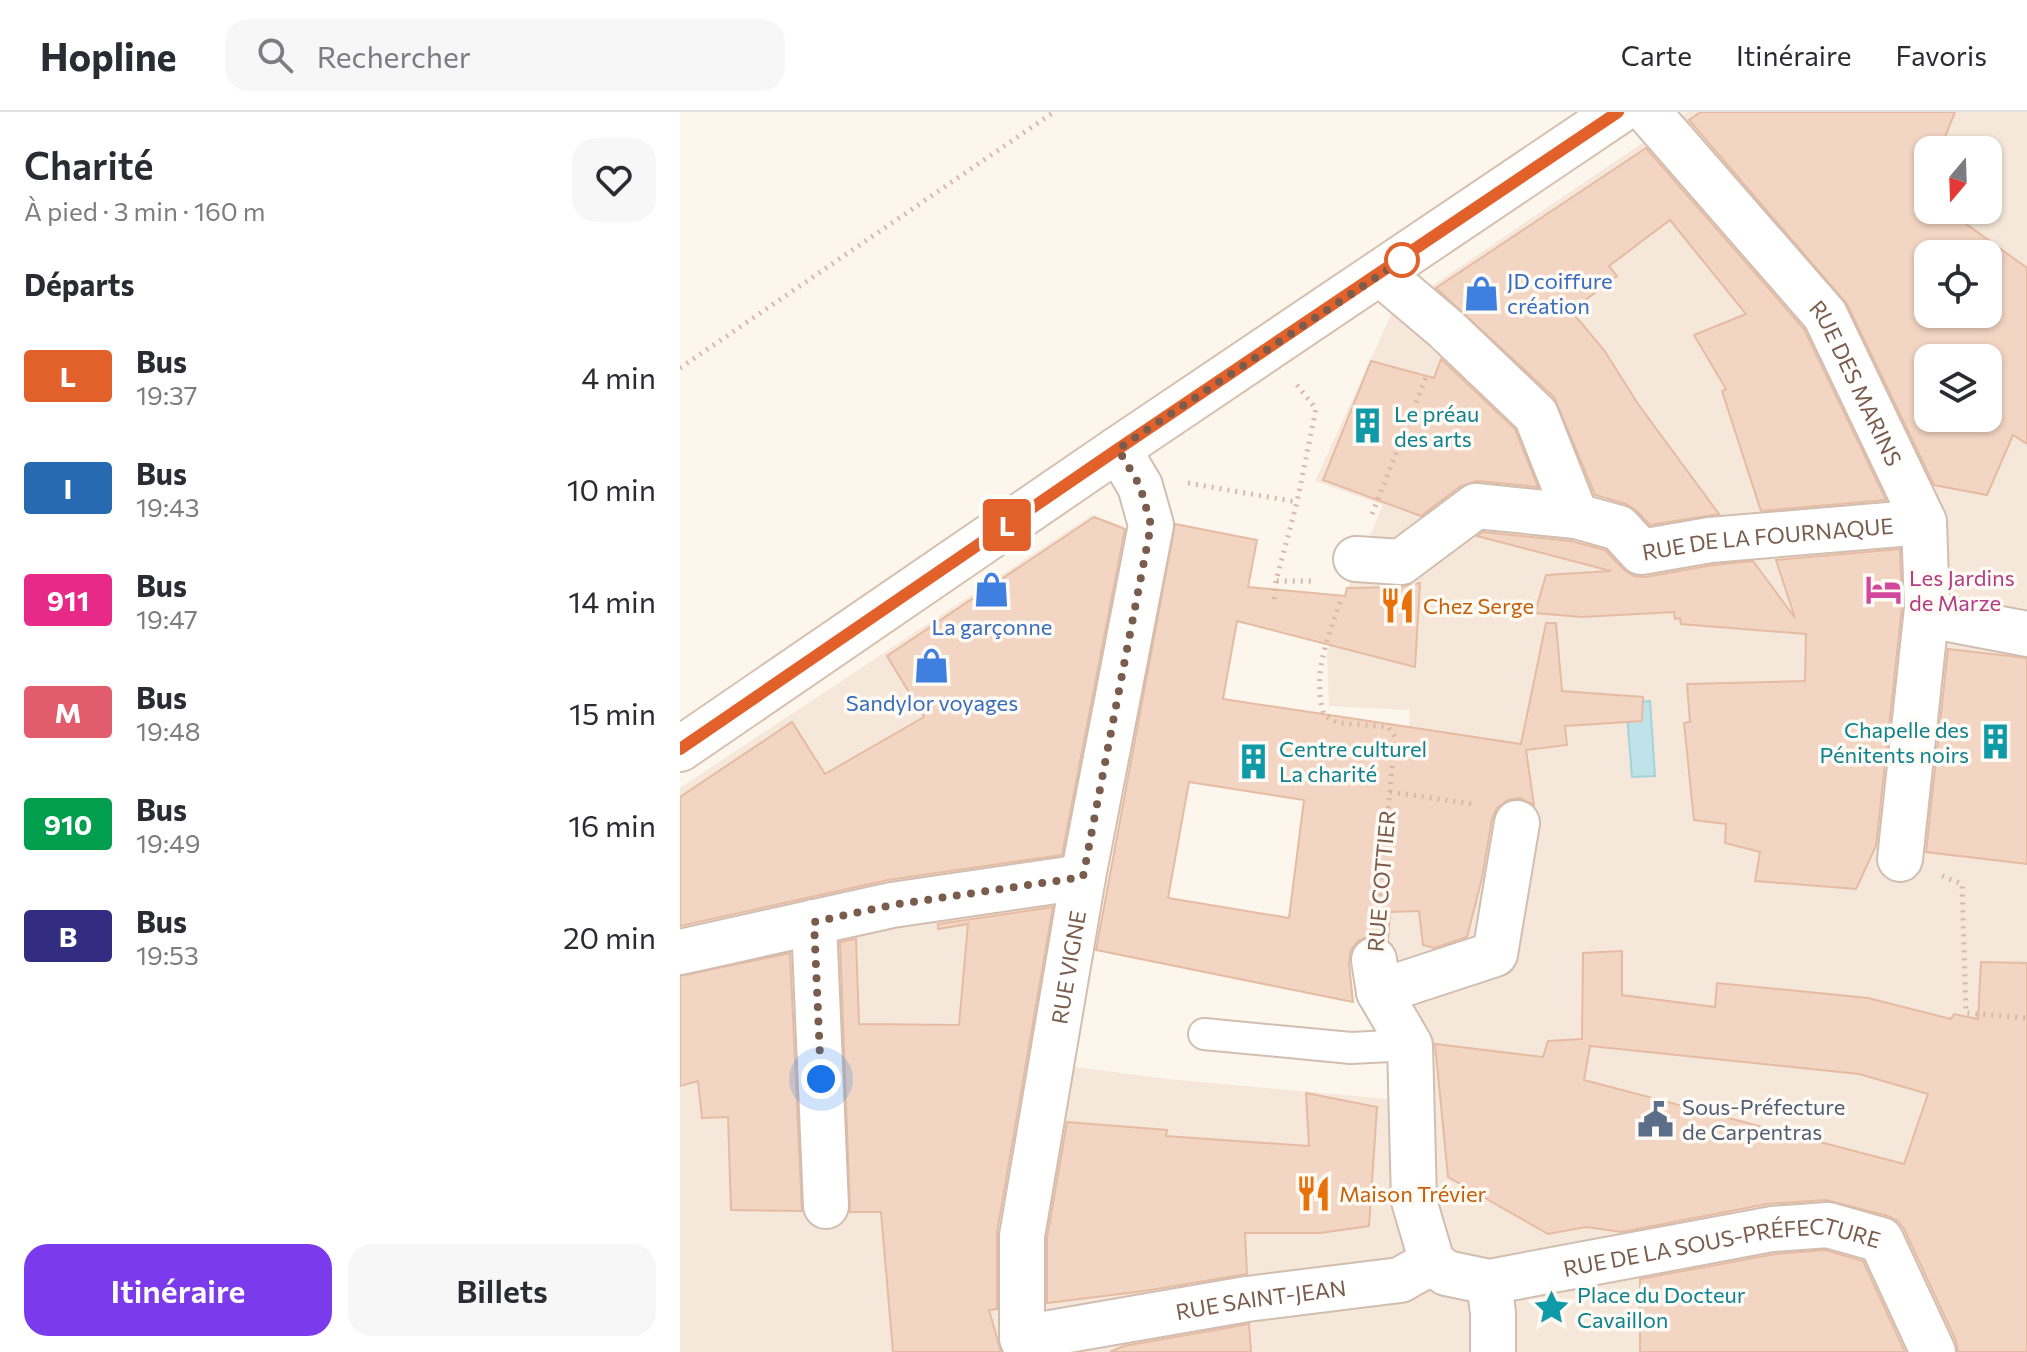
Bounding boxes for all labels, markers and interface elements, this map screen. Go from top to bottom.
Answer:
search box [225,19,785,91]
text: Hopline [40,32,177,79]
icon: search [253,33,297,77]
text: Rechercher [317,37,471,74]
text: Carte [1621,38,1692,72]
text: Itinéraire [1736,38,1851,72]
text: Favoris [1895,38,1987,72]
north arrow [1914,136,2002,224]
map controls [1914,136,2002,432]
button: heart [572,138,656,222]
text: Charité [24,141,154,188]
text: À pied · 3 min · 160 m [24,195,266,226]
button: locate [1914,240,2002,328]
unlabelled marker [1385,243,1419,277]
text: Départs [24,265,134,302]
place label: JD coiffure création [1507,267,1613,319]
shop icon: JD coiffure création [1462,274,1500,312]
street label: RUE DES MARINS [1805,294,1908,470]
text: Bus [136,342,187,379]
button: layers [1914,344,2002,432]
text: 4 min [581,358,656,395]
text: L [60,359,76,393]
text: 19:37 [136,379,198,410]
place label: Le préau des arts [1394,400,1479,452]
building icon: Le préau des arts [1349,407,1387,445]
text: Bus [136,454,187,491]
text: 10 min [567,470,656,507]
text: I [64,471,72,505]
text: 19:43 [136,491,199,522]
line badge: L [981,499,1033,551]
text: L [999,508,1015,542]
street label: RUE DE LA FOURNAQUE [1640,511,1894,565]
place label: Les Jardins de Marze [1909,564,2015,616]
text: Bus [136,566,187,603]
shop icon: La garçonne [973,571,1011,609]
hotel icon: Les Jardins de Marze [1864,571,1902,609]
text: 14 min [568,582,656,619]
text: 911 [47,583,89,617]
restaurant icon: Chez Serge [1378,586,1416,624]
place label: Chez Serge [1423,592,1534,619]
text: 19:47 [136,603,198,634]
place label: La garçonne [932,613,1052,640]
shop icon: Sandylor voyages [913,647,951,685]
text: Bus [136,678,187,715]
place label: Sandylor voyages [846,689,1018,716]
text: 15 min [569,694,656,731]
text: M [55,695,81,729]
text: 19:48 [136,715,200,746]
place label: Chapelle des Pénitents noirs [1820,716,1969,768]
building icon: Chapelle des Pénitents noirs [1976,723,2014,761]
place label: Centre culturel La charité [1279,735,1427,787]
building icon: Centre culturel La charité [1234,742,1272,780]
text: Bus [136,790,187,827]
text: 16 min [568,806,656,843]
text: 910 [44,807,92,841]
street label: RUE COTTIER [1361,809,1401,953]
text: 19:49 [136,827,200,858]
text: Bus [136,902,187,939]
street label: RUE VIGNE [1045,908,1091,1026]
text: 20 min [563,918,656,955]
text: B [59,919,77,953]
text: 19:53 [136,939,199,970]
your location [801,1059,841,1099]
place label: Sous-Préfecture de Carpentras [1682,1093,1845,1145]
public building icon: Sous-Préfecture de Carpentras [1637,1100,1675,1138]
restaurant icon: Maison Trévier [1294,1174,1332,1212]
place label: Maison Trévier [1339,1180,1487,1207]
street label: RUE DE LA SOUS-PRÉFECTURE [1561,1211,1884,1281]
button: Itinéraire [24,1244,332,1336]
button: Billets [348,1244,656,1336]
street label: RUE SAINT-JEAN [1173,1273,1348,1325]
place label: Place du Docteur Cavaillon [1577,1281,1746,1333]
place icon: Place du Docteur Cavaillon [1532,1288,1570,1326]

